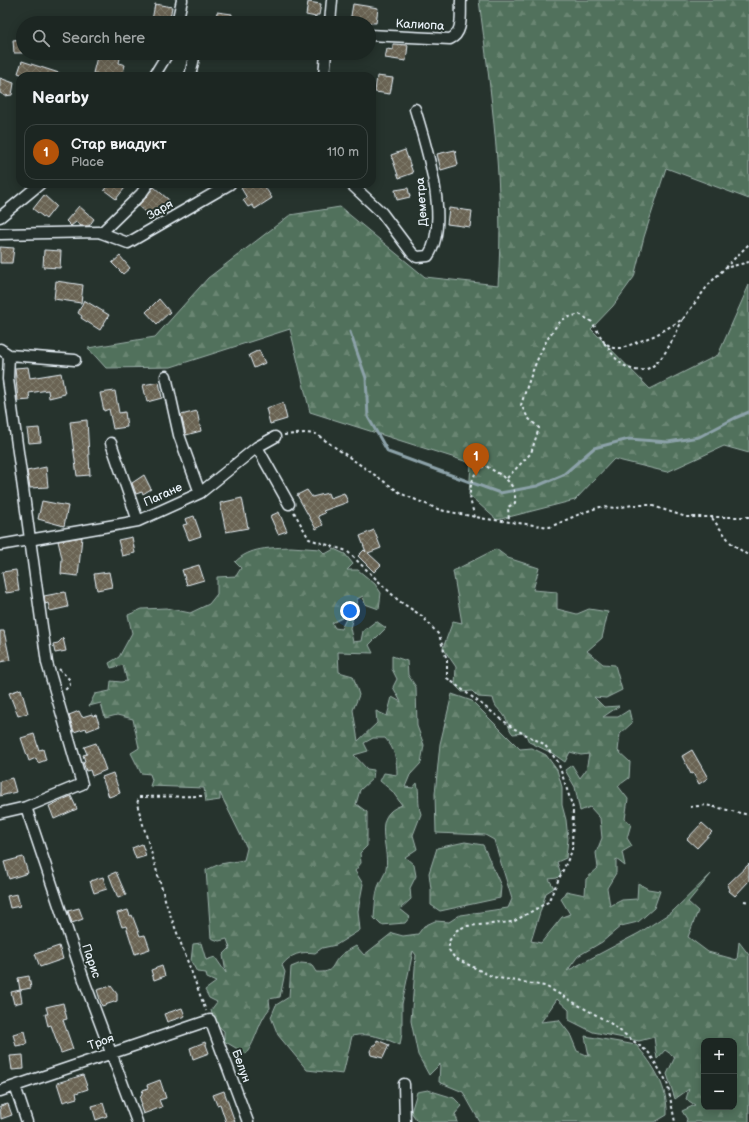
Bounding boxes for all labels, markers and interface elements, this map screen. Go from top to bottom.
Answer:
search box [16,16,376,60]
street label: Калиопа [395,16,445,34]
icon: search [30,27,52,49]
text: Search here [62,29,145,48]
text: Nearby [32,88,89,108]
text: Стар виадукт [71,135,167,154]
text: 1 [43,144,49,160]
text: 110 m [327,144,359,160]
text: Place [71,154,104,170]
street label: Деметра [413,177,431,227]
street label: Заря [144,196,176,223]
pin: 1 [463,443,489,476]
street label: Пагане [141,480,185,510]
your location [340,601,360,621]
street label: Парис [78,942,104,980]
street label: Троя [86,1030,116,1053]
map controls [701,1038,737,1110]
button: + [701,1038,737,1074]
street label: Белун [228,1047,254,1085]
button: − [701,1074,737,1110]

